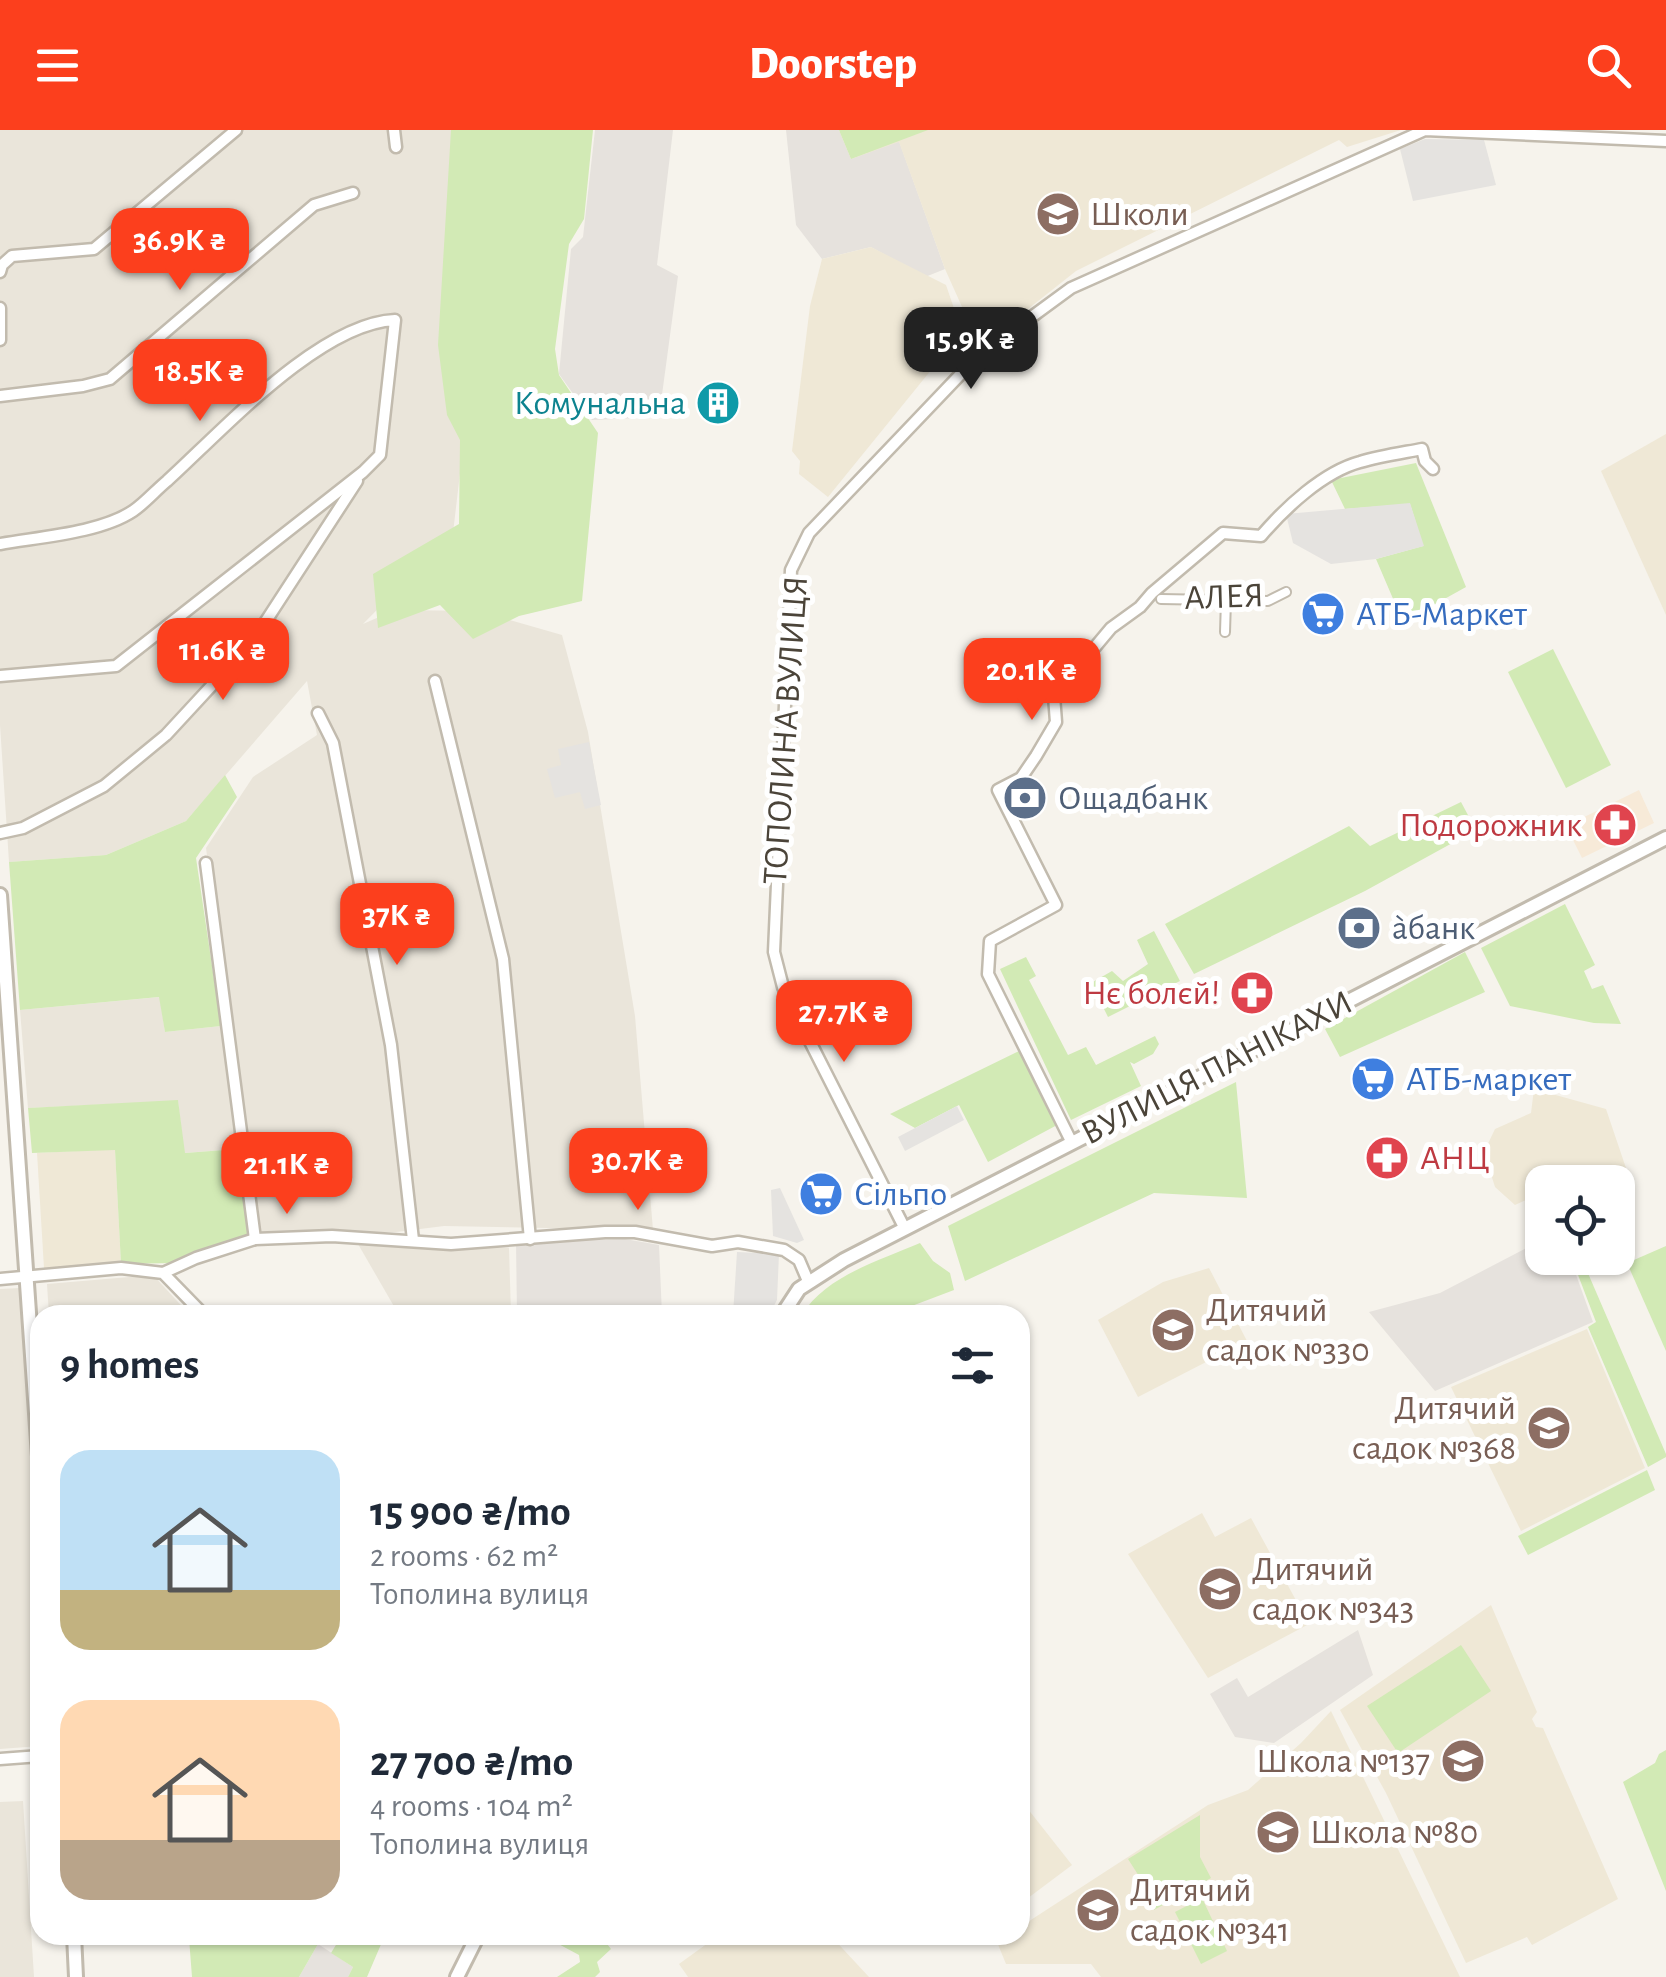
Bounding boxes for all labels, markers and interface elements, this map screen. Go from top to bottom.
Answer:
icon: menu [30,38,85,93]
icon: search [1581,38,1636,93]
text: Doorstep [749,42,917,87]
school or university icon: Школи [1035,191,1081,237]
place label: Школи [1090,197,1189,232]
pin: 36.9K ₴ [88,208,272,293]
text: 36.9K ₴ [133,224,227,256]
pin: 15.9K ₴ [879,307,1063,392]
text: 15.9K ₴ [926,323,1016,355]
pin: 18.5K ₴ [108,339,292,424]
text: 18.5K ₴ [155,355,245,387]
building icon: Комунальна [695,380,741,426]
place label: Комунальна [514,386,686,421]
street label: ТОПОЛИНА ВУЛИЦЯ [758,575,814,885]
street label: АЛЕЯ [1183,578,1265,616]
supermarket icon: АТБ-Маркет [1300,591,1346,637]
place label: АТБ-Маркет [1356,597,1527,632]
pin: 11.6K ₴ [131,618,315,703]
text: 11.6K ₴ [179,634,267,666]
pin: 20.1K ₴ [940,638,1124,723]
text: 20.1K ₴ [986,654,1078,686]
bank icon: Ощадбанк [1002,775,1048,821]
place label: Ощадбанк [1058,781,1208,816]
pharmacy icon: Подорожник [1592,802,1638,848]
place label: Подорожник [1399,808,1582,843]
pin: 37K ₴ [327,883,467,968]
text: 37K ₴ [362,899,432,931]
bank icon: а̀банк [1336,905,1382,951]
place label: а̀банк [1392,911,1475,946]
pharmacy icon: Нє болєй! [1229,970,1275,1016]
place label: Нє болєй! [1082,976,1220,1011]
pin: 27.7K ₴ [752,980,936,1065]
street label: ВУЛИЦЯ ПАНІКАХИ [1076,985,1358,1151]
text: 27.7K ₴ [798,996,890,1028]
supermarket icon: АТБ-маркет [1350,1056,1396,1102]
place label: АТБ-маркет [1406,1062,1571,1097]
pin: 30.7K ₴ [546,1128,730,1213]
pin: 21.1K ₴ [195,1132,379,1217]
pharmacy icon: АНЦ [1364,1135,1410,1181]
place label: АНЦ [1420,1141,1490,1176]
text: 30.7K ₴ [591,1144,685,1176]
text: 21.1K ₴ [243,1148,331,1180]
map controls [1525,1165,1635,1275]
button: locate [1525,1165,1635,1275]
supermarket icon: Сільпо [798,1171,844,1217]
place label: Сільпо [854,1177,947,1212]
place label: Дитячий садок №330 [1206,1293,1370,1368]
school or university icon: Дитячий садок №330 [1150,1307,1196,1353]
icon: filters [945,1338,1000,1393]
text: 9 homes [60,1344,199,1386]
place label: Дитячий садок №368 [1352,1391,1516,1466]
school or university icon: Дитячий садок №368 [1526,1405,1572,1451]
icon: home [140,1490,260,1610]
text: 15 900 ₴/mo [370,1491,571,1533]
text: 2 rooms · 62 m² [370,1540,558,1572]
place label: Дитячий садок №343 [1252,1552,1414,1627]
school or university icon: Дитячий садок №343 [1197,1566,1243,1612]
text: Тополина вулиця [370,1578,589,1610]
school or university icon: Школа №137 [1440,1738,1486,1784]
icon: home [140,1740,260,1860]
text: 27 700 ₴/mo [370,1741,573,1783]
place label: Школа №137 [1256,1744,1430,1779]
text: 4 rooms · 104 m² [370,1790,573,1822]
school or university icon: Школа №80 [1255,1809,1301,1855]
place label: Школа №80 [1310,1815,1478,1850]
text: Тополина вулиця [370,1828,589,1860]
place label: Дитячий садок №341 [1130,1873,1290,1948]
school or university icon: Дитячий садок №341 [1075,1887,1121,1933]

